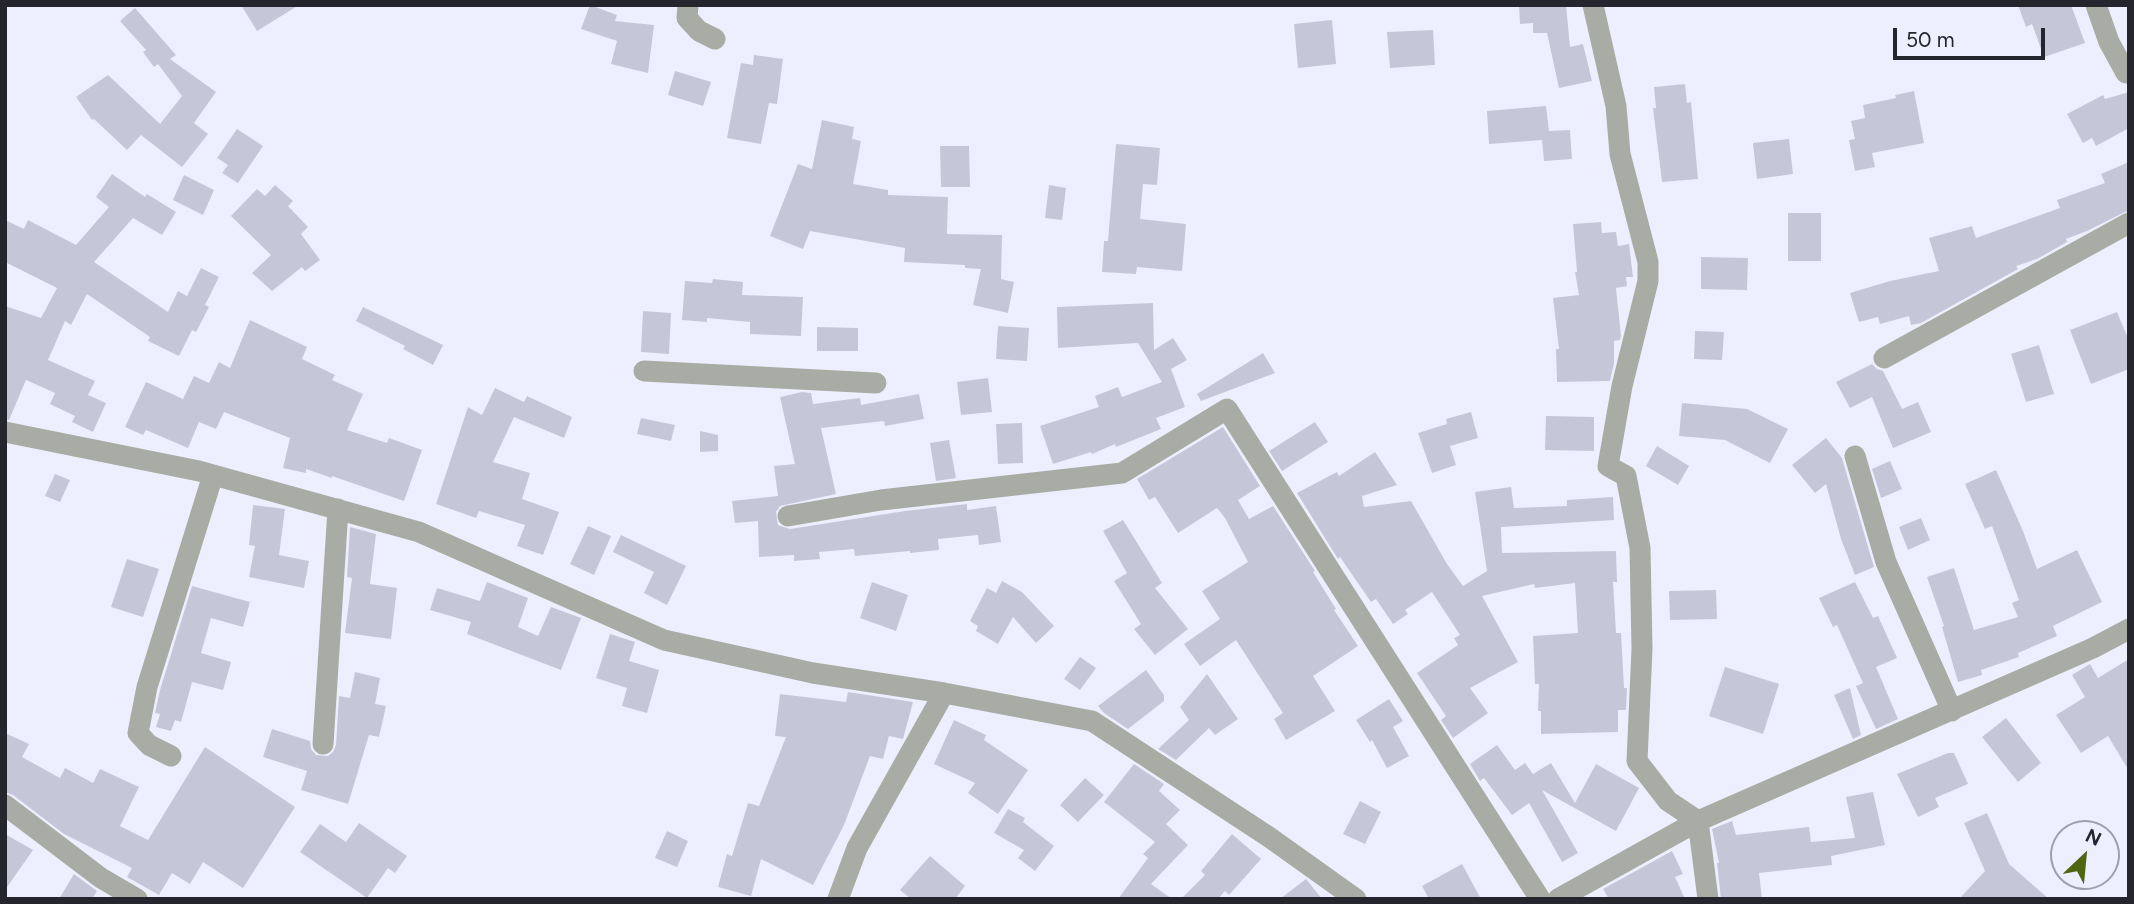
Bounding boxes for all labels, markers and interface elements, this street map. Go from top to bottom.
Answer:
scale bar [1896,14,2048,58]
text: 50 m [1906,27,1955,52]
north arrow [2050,820,2120,890]
text: N [2082,824,2105,851]

